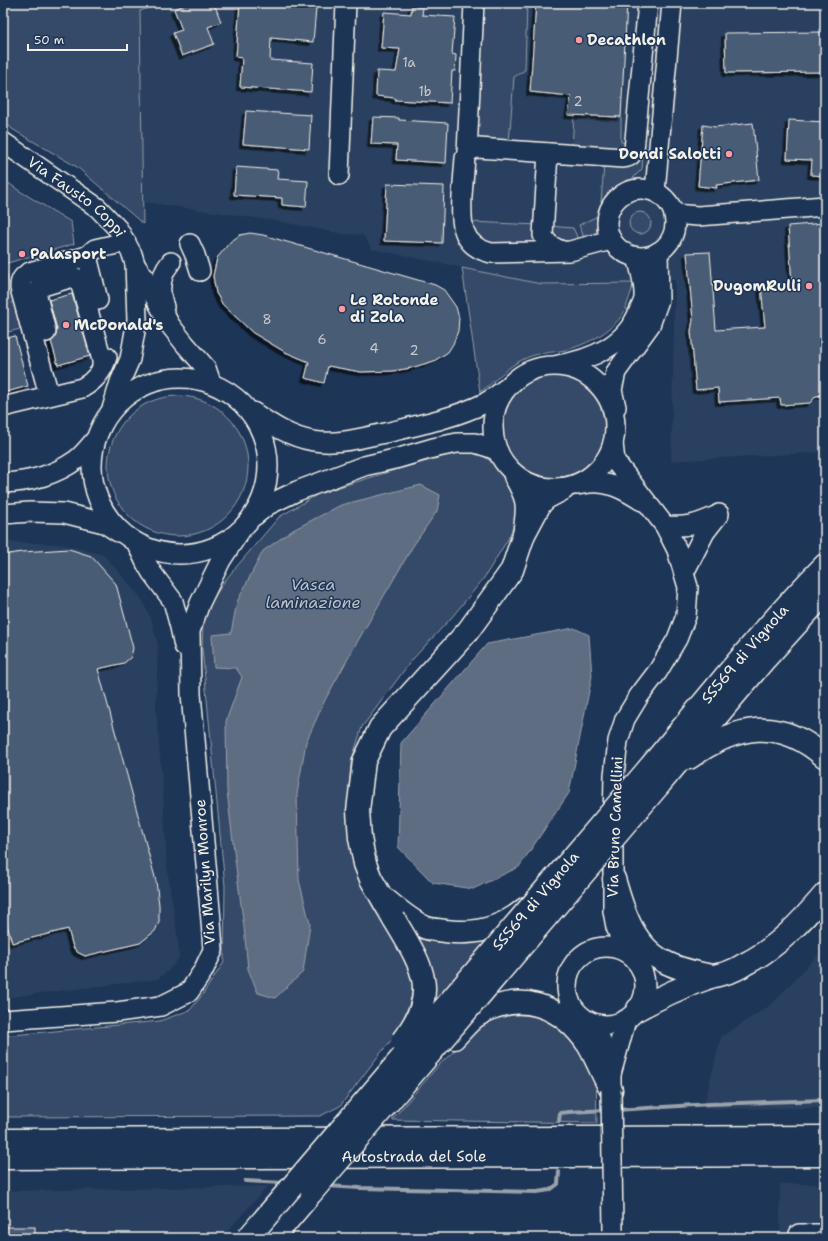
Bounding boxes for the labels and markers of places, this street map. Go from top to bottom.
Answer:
place label: Decathlon [587,30,666,50]
marker: Decathlon [574,35,584,45]
place label: Dondi Salotti [618,144,721,164]
marker: Dondi Salotti [724,149,734,159]
place label: Palasport [30,244,106,264]
marker: Palasport [17,249,27,259]
place label: DugomRulli [713,276,801,296]
marker: DugomRulli [804,281,814,291]
place label: Le Rotonde di Zola [350,290,439,327]
marker: Le Rotonde di Zola [337,304,347,314]
place label: McDonald's [74,315,164,335]
marker: McDonald's [61,320,71,330]

